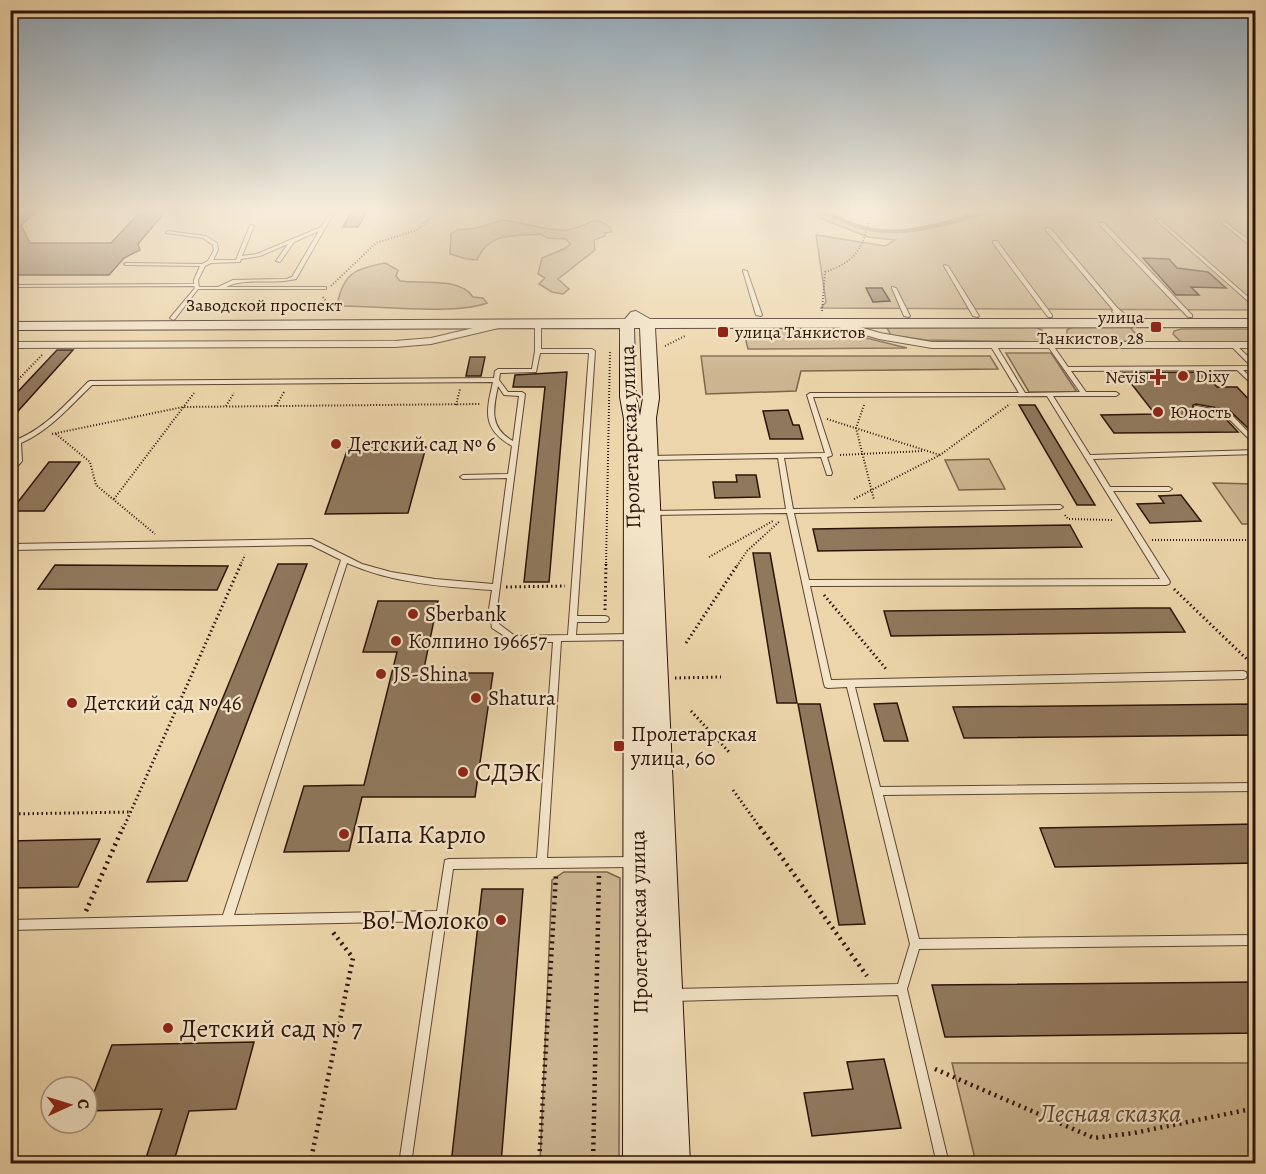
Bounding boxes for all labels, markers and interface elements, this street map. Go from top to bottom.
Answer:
street label: Заводской проспект [186,293,342,317]
place label: улица Танкистов, 28 [1037,305,1145,350]
place label: улица Танкистов [734,320,866,344]
marker: улица Танкистов, 28 [1149,320,1163,334]
marker: улица Танкистов [716,325,730,339]
street label: Пролетарская улица [613,344,647,529]
place label: Dixy [1195,364,1230,388]
place label: Nevis [1105,365,1146,389]
marker: Dixy [1176,369,1190,383]
marker: Nevis [1151,370,1165,384]
place label: Юность [1170,400,1231,424]
marker: Юность [1151,405,1165,419]
place label: Детский сад № 6 [348,430,496,458]
marker: Детский сад № 6 [329,437,343,451]
place label: Sberbank [425,600,507,628]
marker: Sberbank [406,607,420,621]
place label: Колпино 196657 [408,627,547,655]
marker: Колпино 196657 [389,634,403,648]
place label: JS-Shina [393,660,469,688]
marker: JS-Shina [374,667,388,681]
place label: Shatura [488,684,556,712]
place label: Детский сад № 46 [84,689,242,717]
marker: Shatura [469,691,483,705]
marker: Детский сад № 46 [65,696,79,710]
place label: Пролетарская улица, 60 [630,720,757,772]
marker: Пролетарская улица, 60 [612,739,626,753]
place label: СДЭК [475,755,541,790]
marker: СДЭК [456,765,470,779]
place label: Папа Карло [356,817,486,852]
marker: Папа Карло [337,827,351,841]
street label: Пролетарская улица [623,830,655,1014]
place label: Во! Молоко [361,903,489,938]
marker: Во! Молоко [494,913,508,927]
place label: Детский сад № 7 [180,1011,362,1046]
marker: Детский сад № 7 [161,1021,175,1035]
north arrow [39,1075,99,1135]
park label: Лесная сказка [1038,1096,1181,1131]
text: С [72,1098,94,1110]

